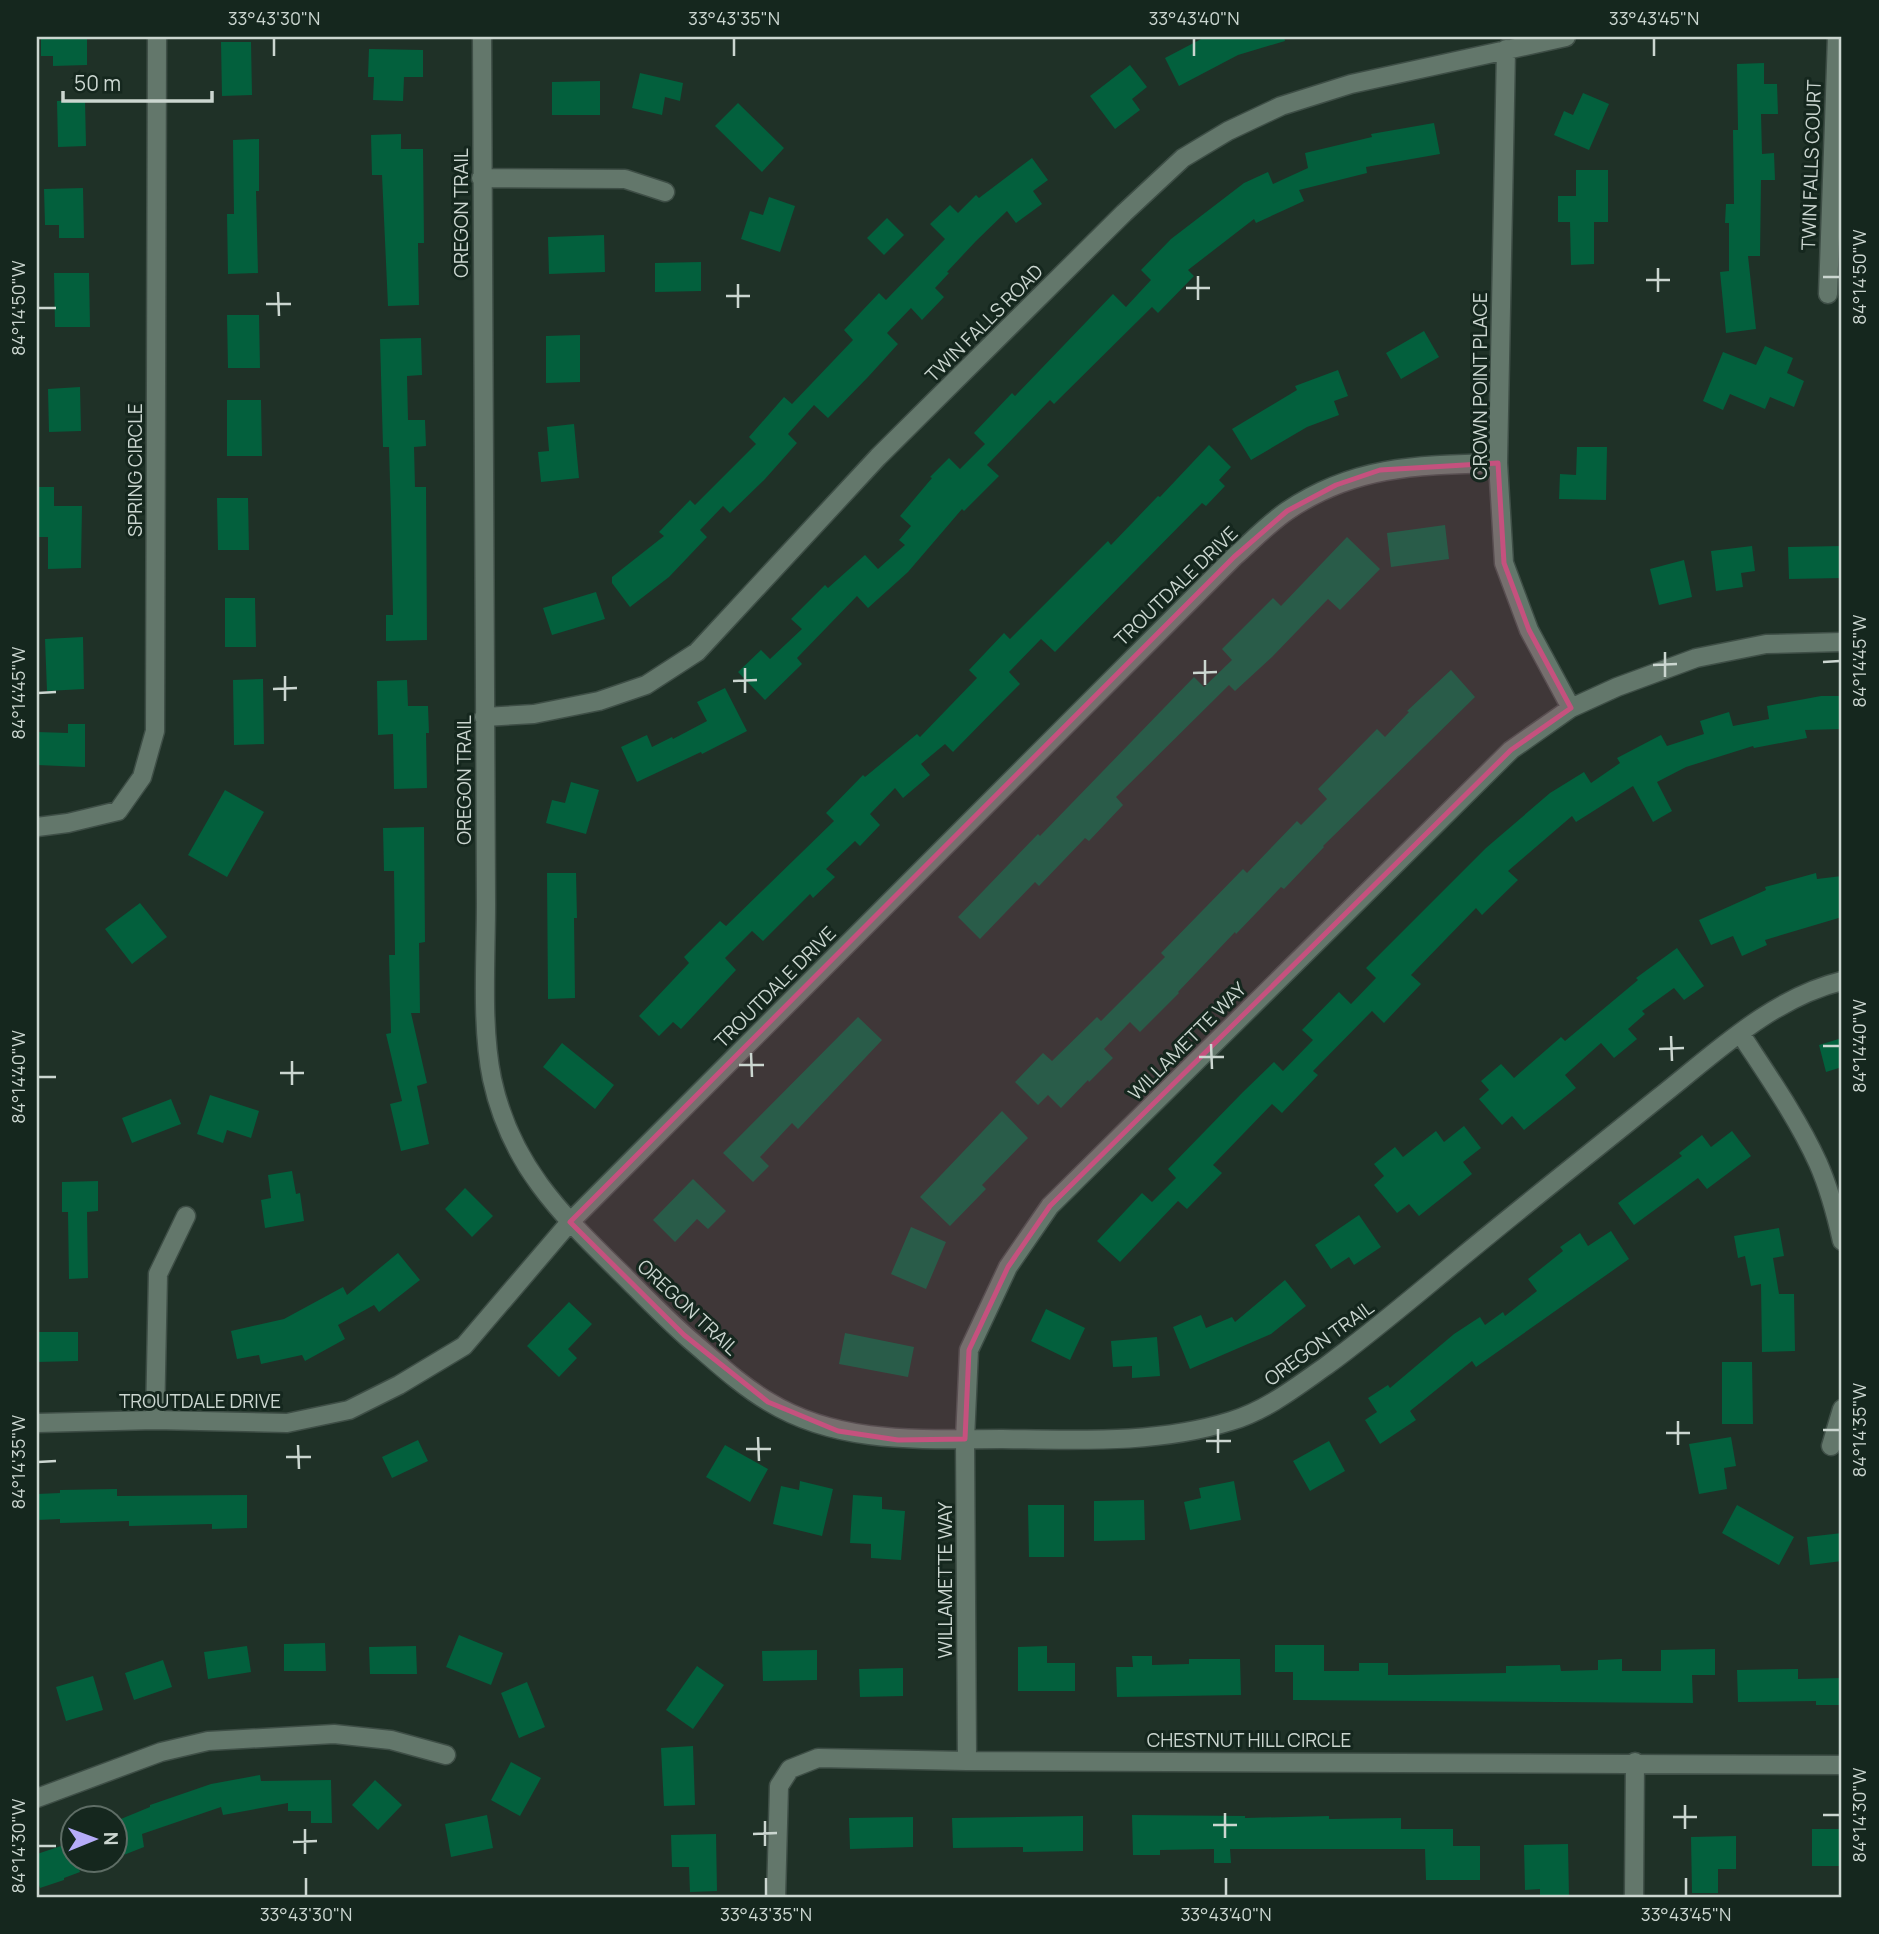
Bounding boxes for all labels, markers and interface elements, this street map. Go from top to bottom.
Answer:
text: 33°43'30"N [228,6,320,30]
text: 33°43'35"N [688,6,780,30]
text: 33°43'40"N [1148,6,1240,30]
text: 33°43'45"N [1609,6,1699,30]
scale bar [63,60,212,104]
text: 50 m [74,69,121,97]
street label: TWIN FALLS COURT [1795,79,1827,251]
street label: OREGON TRAIL [448,148,474,278]
text: 84°14'50"W [1847,229,1871,325]
street label: TWIN FALLS ROAD [919,258,1049,388]
text: 84°14'50"W [6,260,30,356]
street label: CROWN POINT PLACE [1467,292,1493,480]
street label: SPRING CIRCLE [122,403,148,537]
street label: TROUTDALE DRIVE [1109,520,1243,652]
text: 84°14'45"W [1847,614,1871,707]
text: 84°14'45"W [6,646,30,739]
street label: OREGON TRAIL [451,715,477,845]
street label: TROUTDALE DRIVE [709,921,841,1053]
street label: WILLAMETTE WAY [1122,976,1252,1106]
text: 84°14'40"W [1847,999,1871,1093]
text: 84°14'40"W [6,1030,30,1124]
street label: OREGON TRAIL [632,1253,744,1361]
street label: OREGON TRAIL [1259,1294,1379,1392]
text: 84°14'35"W [1847,1383,1871,1477]
street label: TROUTDALE DRIVE [119,1388,281,1414]
text: 84°14'35"W [6,1415,30,1509]
street label: WILLAMETTE WAY [932,1501,958,1658]
street label: CHESTNUT HILL CIRCLE [1147,1727,1351,1753]
text: 84°14'30"W [1847,1767,1871,1862]
text: 84°14'30"W [6,1798,30,1893]
north arrow [60,1804,130,1874]
text: N [98,1832,124,1846]
text: 33°43'30"N [260,1902,352,1926]
text: 33°43'35"N [720,1902,812,1926]
text: 33°43'40"N [1180,1902,1272,1926]
text: 33°43'45"N [1641,1902,1731,1926]

